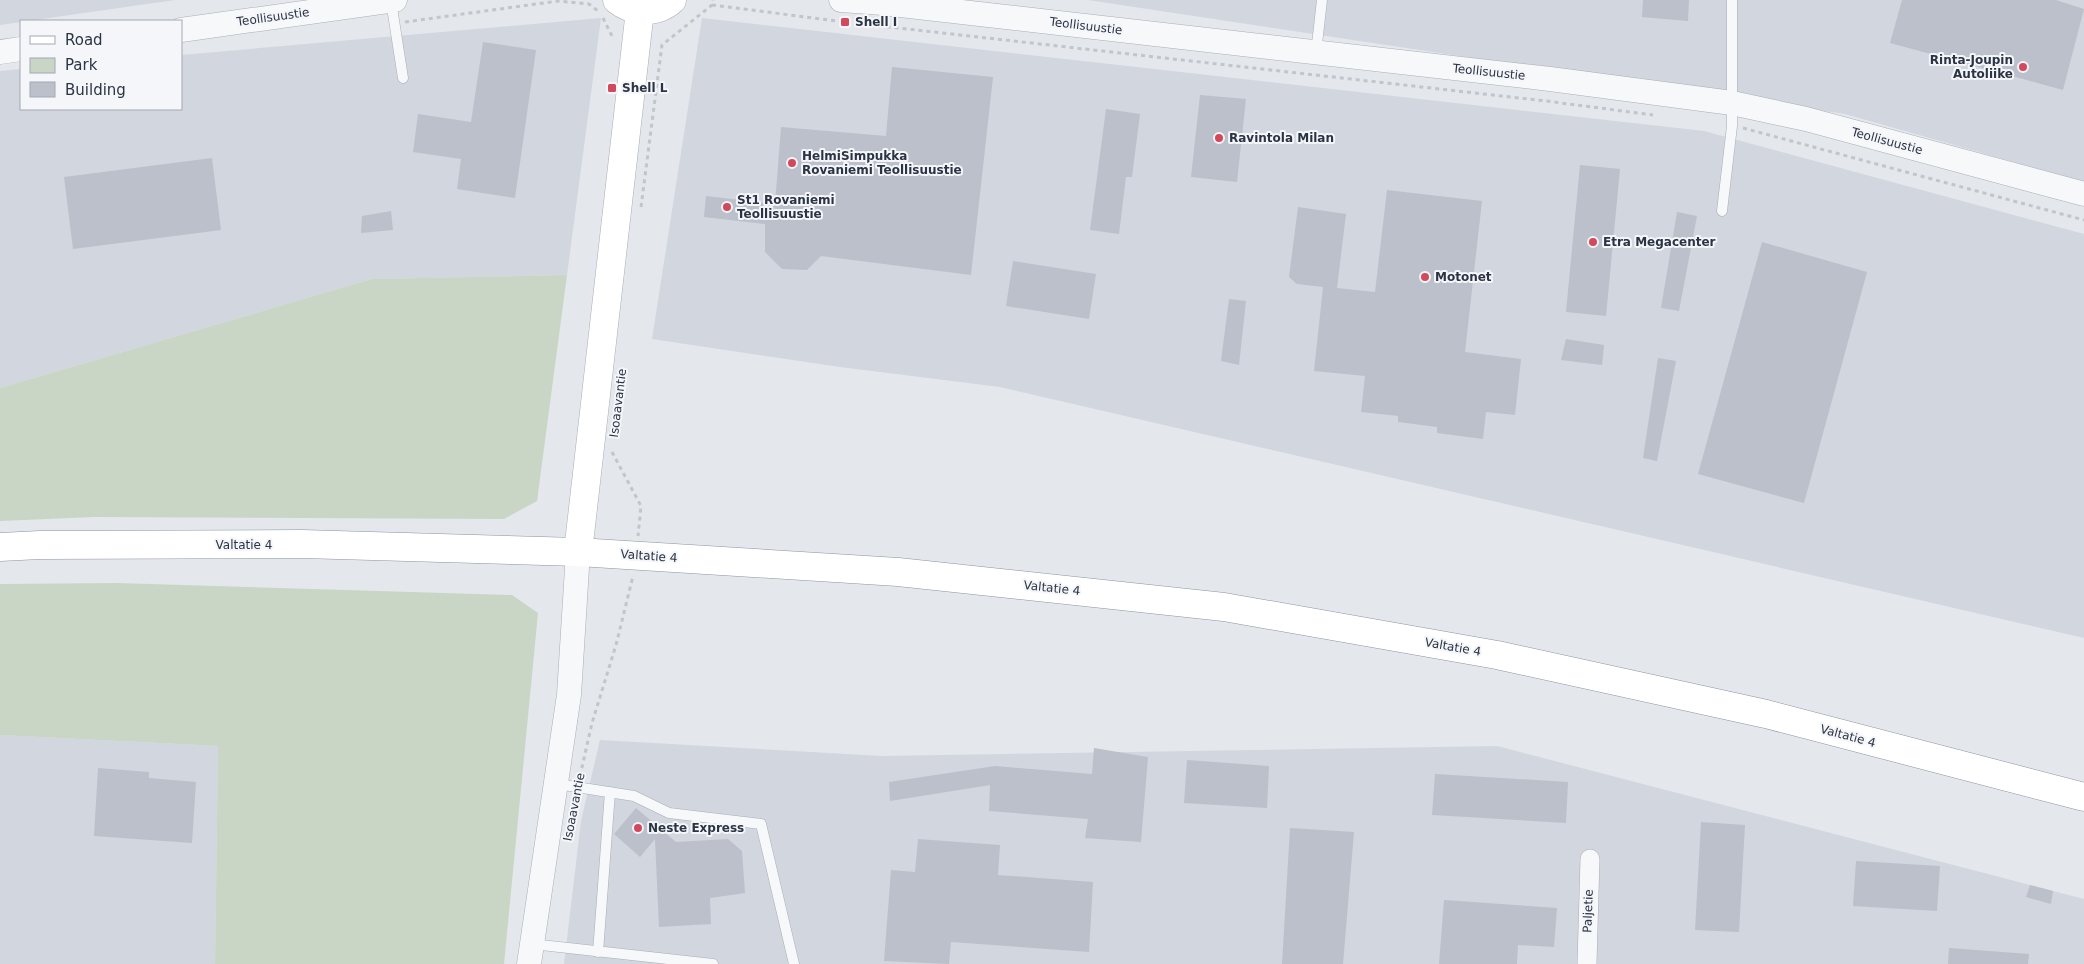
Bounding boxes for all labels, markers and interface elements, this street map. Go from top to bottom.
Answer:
street label: Teollisuustie [235,5,310,29]
street label: Teollisuustie [1048,14,1123,37]
place label: Shell I [855,15,897,29]
marker: Shell I [839,16,851,28]
legend [20,20,182,110]
text: Road [65,31,103,49]
place label: Rinta-Joupin Autoliike [1930,53,2013,81]
text: Park [65,56,98,74]
street label: Teollisuustie [1451,61,1526,83]
marker: Rinta-Joupin Autoliike [2017,61,2029,73]
text: Building [65,81,126,99]
place label: Shell L [622,81,668,95]
marker: Shell L [606,82,618,94]
street label: Teollisuustie [1849,125,1924,157]
place label: Ravintola Milan [1229,131,1334,145]
marker: Ravintola Milan [1213,132,1225,144]
place label: HelmiSimpukka Rovaniemi Teollisuustie [802,149,962,177]
marker: HelmiSimpukka Rovaniemi Teollisuustie [786,157,798,169]
place label: St1 Rovaniemi Teollisuustie [737,193,835,221]
marker: St1 Rovaniemi Teollisuustie [721,201,733,213]
place label: Etra Megacenter [1603,235,1716,249]
marker: Etra Megacenter [1587,236,1599,248]
place label: Motonet [1435,270,1492,284]
marker: Motonet [1419,271,1431,283]
street label: Isoaavantie [607,368,629,438]
street label: Valtatie 4 [216,538,272,552]
street label: Valtatie 4 [620,547,678,565]
street label: Valtatie 4 [1023,578,1081,598]
street label: Valtatie 4 [1424,635,1482,659]
street label: Valtatie 4 [1819,722,1877,750]
street label: Isoaavantie [561,772,587,842]
place label: Neste Express [648,821,744,835]
marker: Neste Express [632,822,644,834]
street label: Paljetie [1580,889,1596,933]

